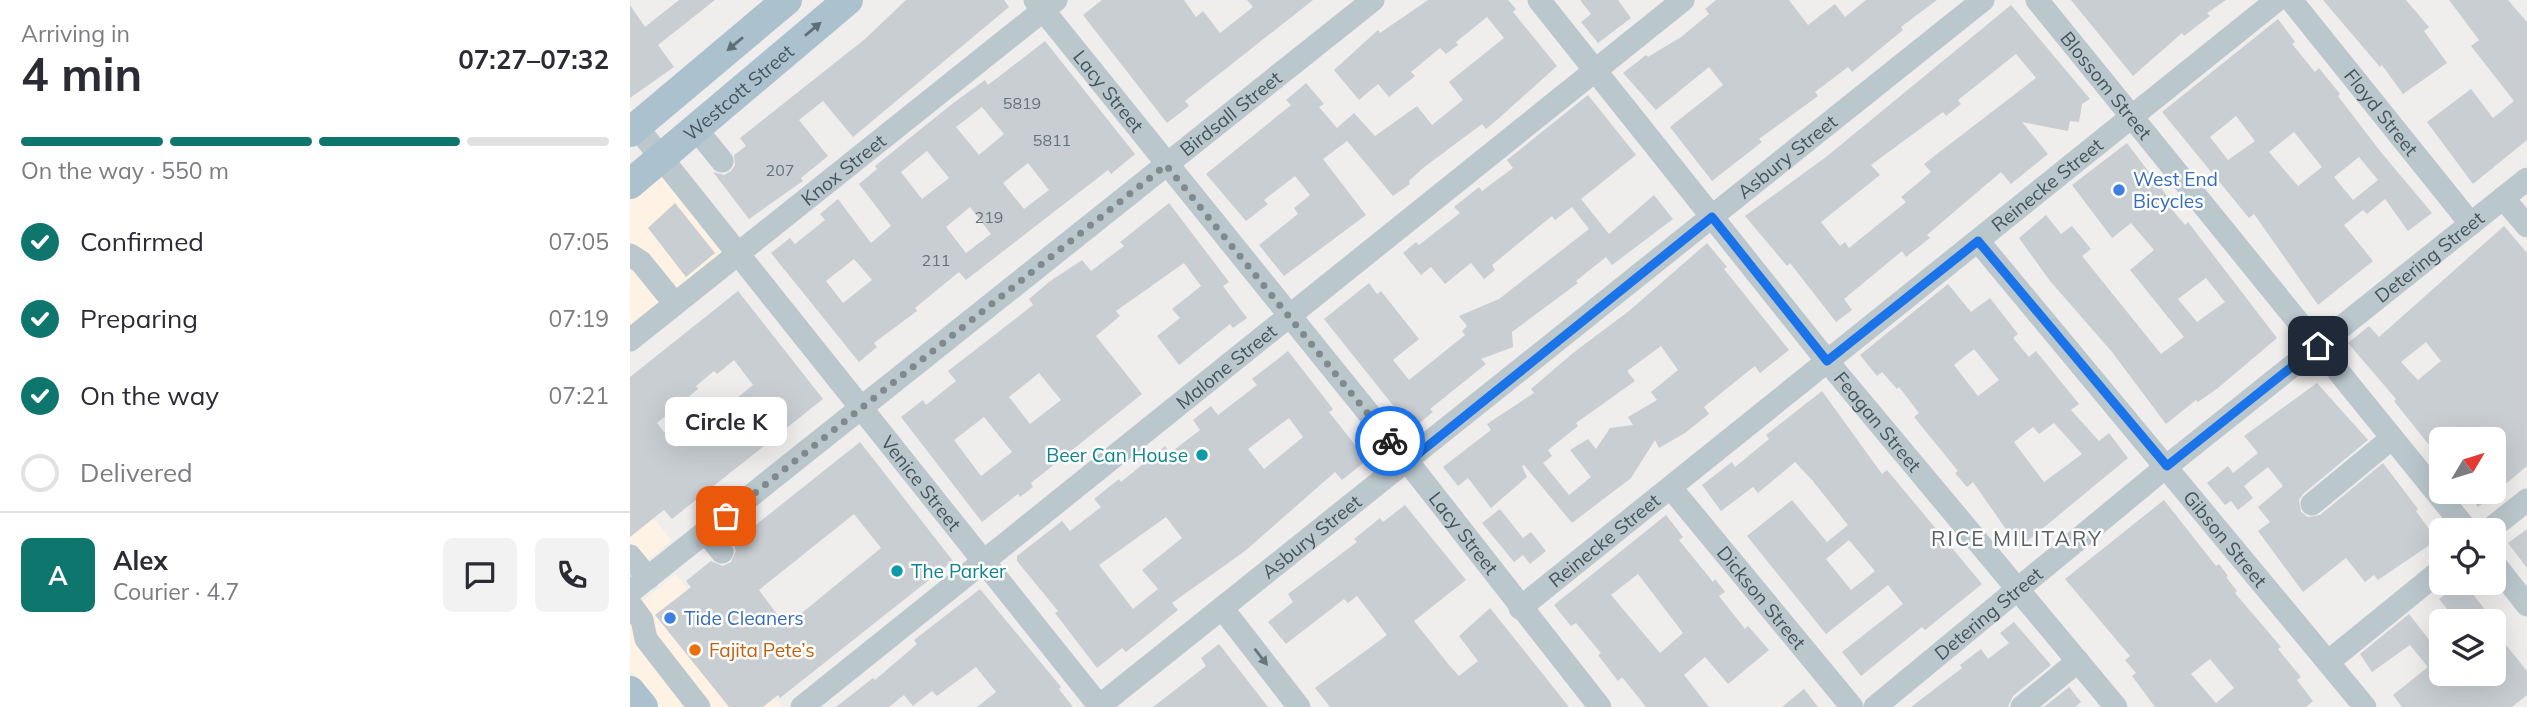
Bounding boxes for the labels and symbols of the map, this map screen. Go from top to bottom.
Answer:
one-way arrow [804,21,822,37]
street label: Blossom Street [2055,26,2158,145]
one-way arrow [726,36,744,52]
street label: Westcott Street [678,39,799,146]
street label: Lacy Street [1068,45,1149,137]
street label: Floyd Street [2339,64,2424,161]
street label: Birdsall Street [1175,65,1287,161]
house number: 5819 [1003,93,1041,113]
street label: Asbury Street [1732,109,1842,204]
street label: Knox Street [796,128,891,211]
house number: 5811 [1033,130,1071,150]
street label: Reinecke Street [1986,132,2108,237]
house number: 207 [766,160,794,180]
place label: West End Bicycles [2133,167,2218,213]
marker: West End Bicycles [2111,182,2127,198]
street label: Detering Street [2370,206,2489,308]
house number: 219 [975,207,1003,227]
house number: 211 [922,250,950,270]
pin [2288,316,2348,376]
street label: Malone Street [1171,319,1282,414]
street label: Feagan Street [1829,367,1927,477]
callout: Circle K [665,397,787,446]
courier [1355,406,1425,476]
north arrow [2429,427,2506,504]
street label: Venice Street [876,431,967,536]
place label: Beer Can House [1046,443,1188,467]
marker: Beer Can House [1194,447,1210,463]
street label: Gibson Street [2178,485,2273,592]
pin [696,486,756,546]
street label: Lacy Street [1424,487,1504,580]
street label: Reinecke Street [1544,488,1665,592]
street label: Asbury Street [1257,489,1366,584]
district label: RICE MILITARY [1931,525,2103,551]
street label: Dickson Street [1712,541,1811,654]
place label: The Parker [911,559,1006,583]
street label: Detering Street [1929,562,2048,665]
marker: The Parker [889,563,905,579]
place label: Tide Cleaners [684,606,804,630]
marker: Tide Cleaners [662,610,678,626]
place label: Fajita Pete’s [709,638,815,662]
marker: Fajita Pete’s [687,642,703,658]
one-way arrow [1253,648,1268,666]

